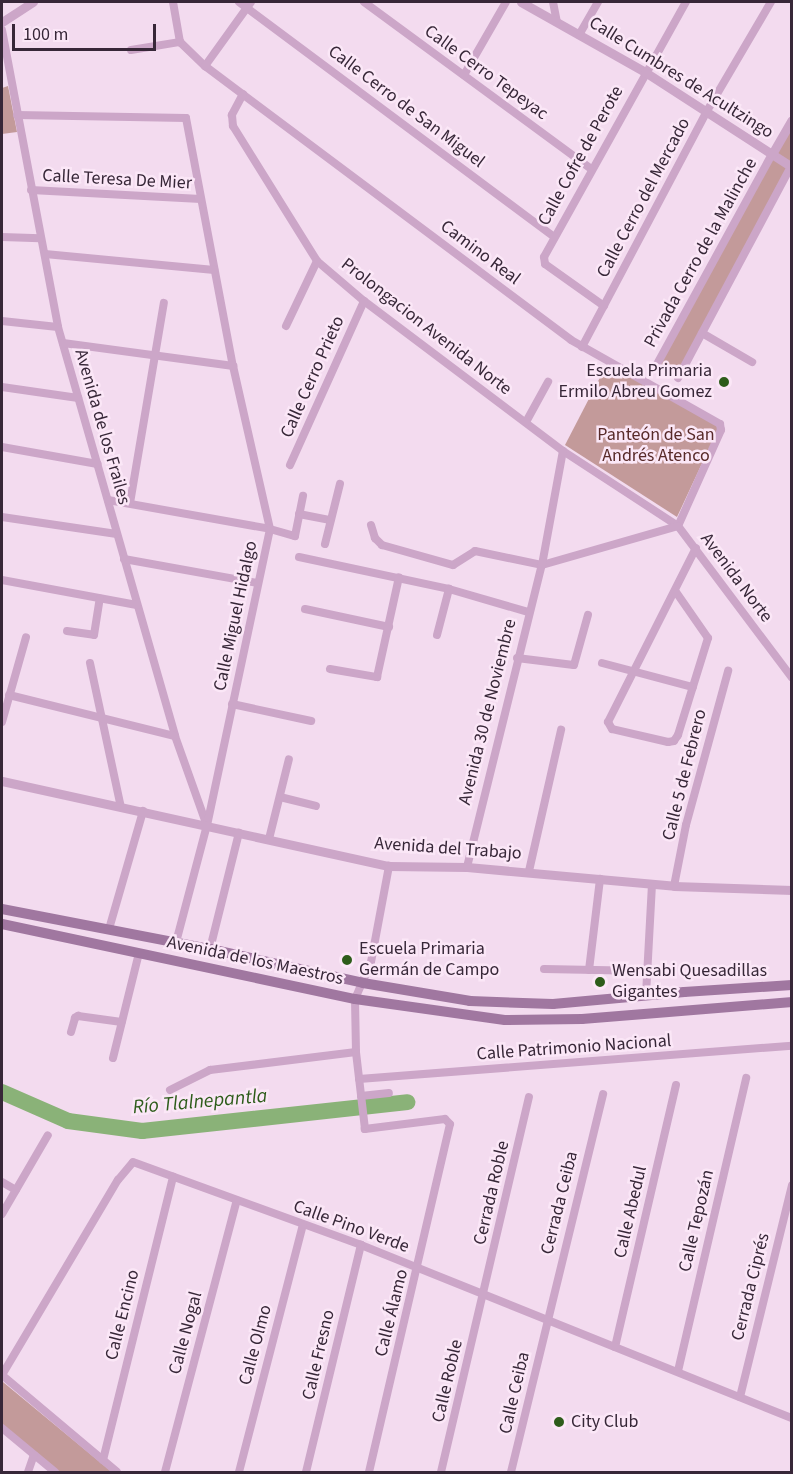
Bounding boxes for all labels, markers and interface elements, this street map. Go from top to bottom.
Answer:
scale bar [15,12,159,50]
street label: Calle Cumbres de Acultzingo [585,12,777,144]
street label: Calle Cerro Tepeyac [420,21,552,125]
text: 100 m [23,22,68,47]
street label: Calle Cerro de San Miguel [323,41,489,173]
street label: Calle Cofre de Perote [534,82,628,230]
street label: Calle Cerro del Mercado [593,114,695,282]
street label: Privada Cerro de la Malinche [640,155,762,351]
street label: Calle Teresa De Mier [42,165,192,195]
street label: Camino Real [436,216,524,290]
street label: Prolongacion Avenida Norte [337,254,515,400]
street label: Calle Cerro Prieto [276,313,350,441]
street label: Avenida de los Frailes [69,347,135,507]
place label: Escuela Primaria Ermilo Abreu Gomez [558,361,712,404]
marker: Escuela Primaria Ermilo Abreu Gomez [717,375,731,389]
park label: Panteón de San Andrés Atenco [597,425,715,468]
street label: Avenida Norte [695,529,777,627]
street label: Calle Miguel Hidalgo [210,539,262,693]
street label: Avenida 30 de Noviembre [454,617,522,807]
street label: Calle 5 de Febrero [658,707,712,843]
street label: Avenida del Trabajo [374,833,522,865]
street label: Avenida de los Maestros [165,932,345,990]
place label: Escuela Primaria Germán de Campo [359,939,499,982]
marker: Escuela Primaria Germán de Campo [340,953,354,967]
place label: Wensabi Quesadillas Gigantes [612,961,767,1004]
marker: Wensabi Quesadillas Gigantes [593,975,607,989]
street label: Calle Patrimonio Nacional [476,1030,672,1066]
water label: Río Tlalnepantla [132,1084,268,1120]
street label: Cerrada Roble [470,1139,514,1247]
street label: Cerrada Ceiba [537,1149,583,1257]
street label: Calle Abedul [610,1164,652,1260]
street label: Calle Tepozán [675,1168,719,1274]
street label: Calle Pino Verde [290,1196,412,1258]
street label: Cerrada Ciprés [727,1231,775,1343]
street label: Calle Encino [101,1267,145,1363]
street label: Calle Álamo [371,1267,413,1359]
street label: Calle Nogal [165,1289,207,1377]
street label: Calle Olmo [235,1302,277,1388]
street label: Calle Fresno [298,1308,340,1402]
street label: Calle Roble [428,1337,468,1425]
street label: Calle Ceiba [495,1350,535,1436]
place label: City Club [571,1411,638,1433]
marker: City Club [552,1415,566,1429]

